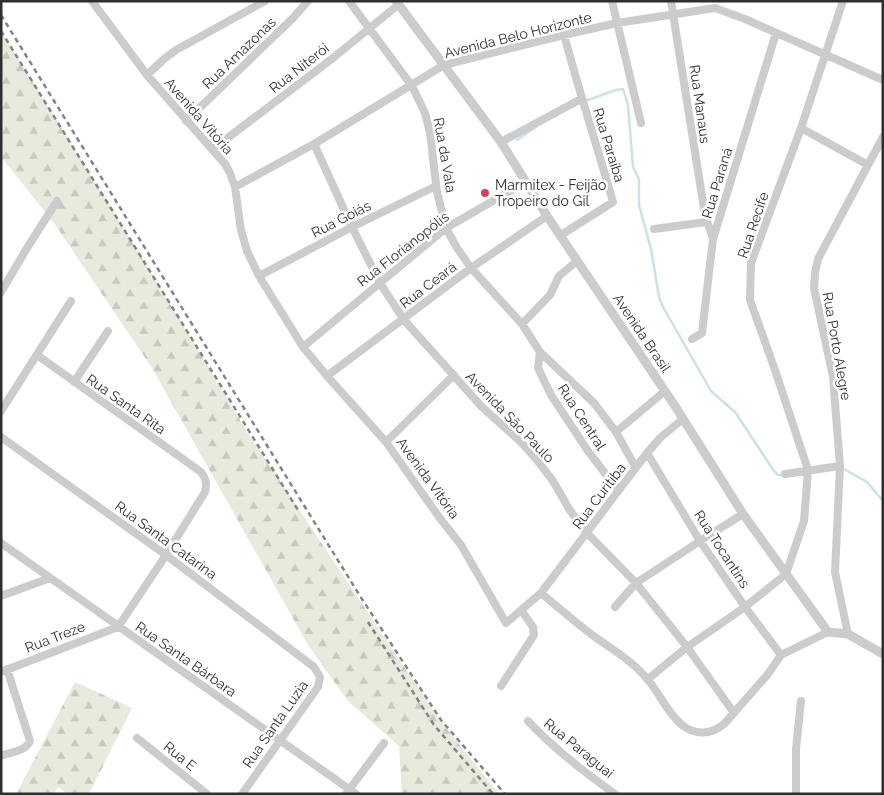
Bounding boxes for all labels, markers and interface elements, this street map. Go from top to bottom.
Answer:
street label: Avenida Belo Horizonte [443,9,593,61]
street label: Rua Amazonas [199,14,279,92]
street label: Rua Niterói [266,40,332,96]
street label: Rua Manaus [687,64,713,145]
street label: Avenida Vitória [161,74,237,158]
street label: Rua Paraíba [590,106,628,184]
street label: Rua da Vala [431,116,459,194]
street label: Rua Paraná [699,146,735,220]
place label: Marmitex - Feijão Tropeiro do Gil [495,177,606,209]
marker: Marmitex - Feijão Tropeiro do Gil [479,187,491,199]
street label: Rua Recife [734,190,772,260]
street label: Rua Goiás [309,197,374,241]
street label: Rua Florianopólis [354,208,452,290]
street label: Rua Ceará [397,259,459,311]
street label: Avenida Brasil [610,291,674,375]
street label: Rua Porto Alegre [820,291,854,401]
street label: Avenida São Paulo [462,368,558,466]
street label: Rua Santa Rita [83,371,169,437]
street label: Rua Central [555,381,609,453]
street label: Avenida Vitória [393,434,463,522]
street label: Rua Curitiba [569,460,629,532]
street label: Rua Santa Catarina [112,498,220,582]
street label: Rua Tocantins [691,507,753,591]
street label: Rua Treze [23,618,87,656]
street label: Rua Santa Bárbara [133,618,239,700]
street label: Rua Santa Luzia [239,677,311,771]
street label: Rua Paraguai [541,715,617,781]
street label: Rua E [161,738,199,774]

